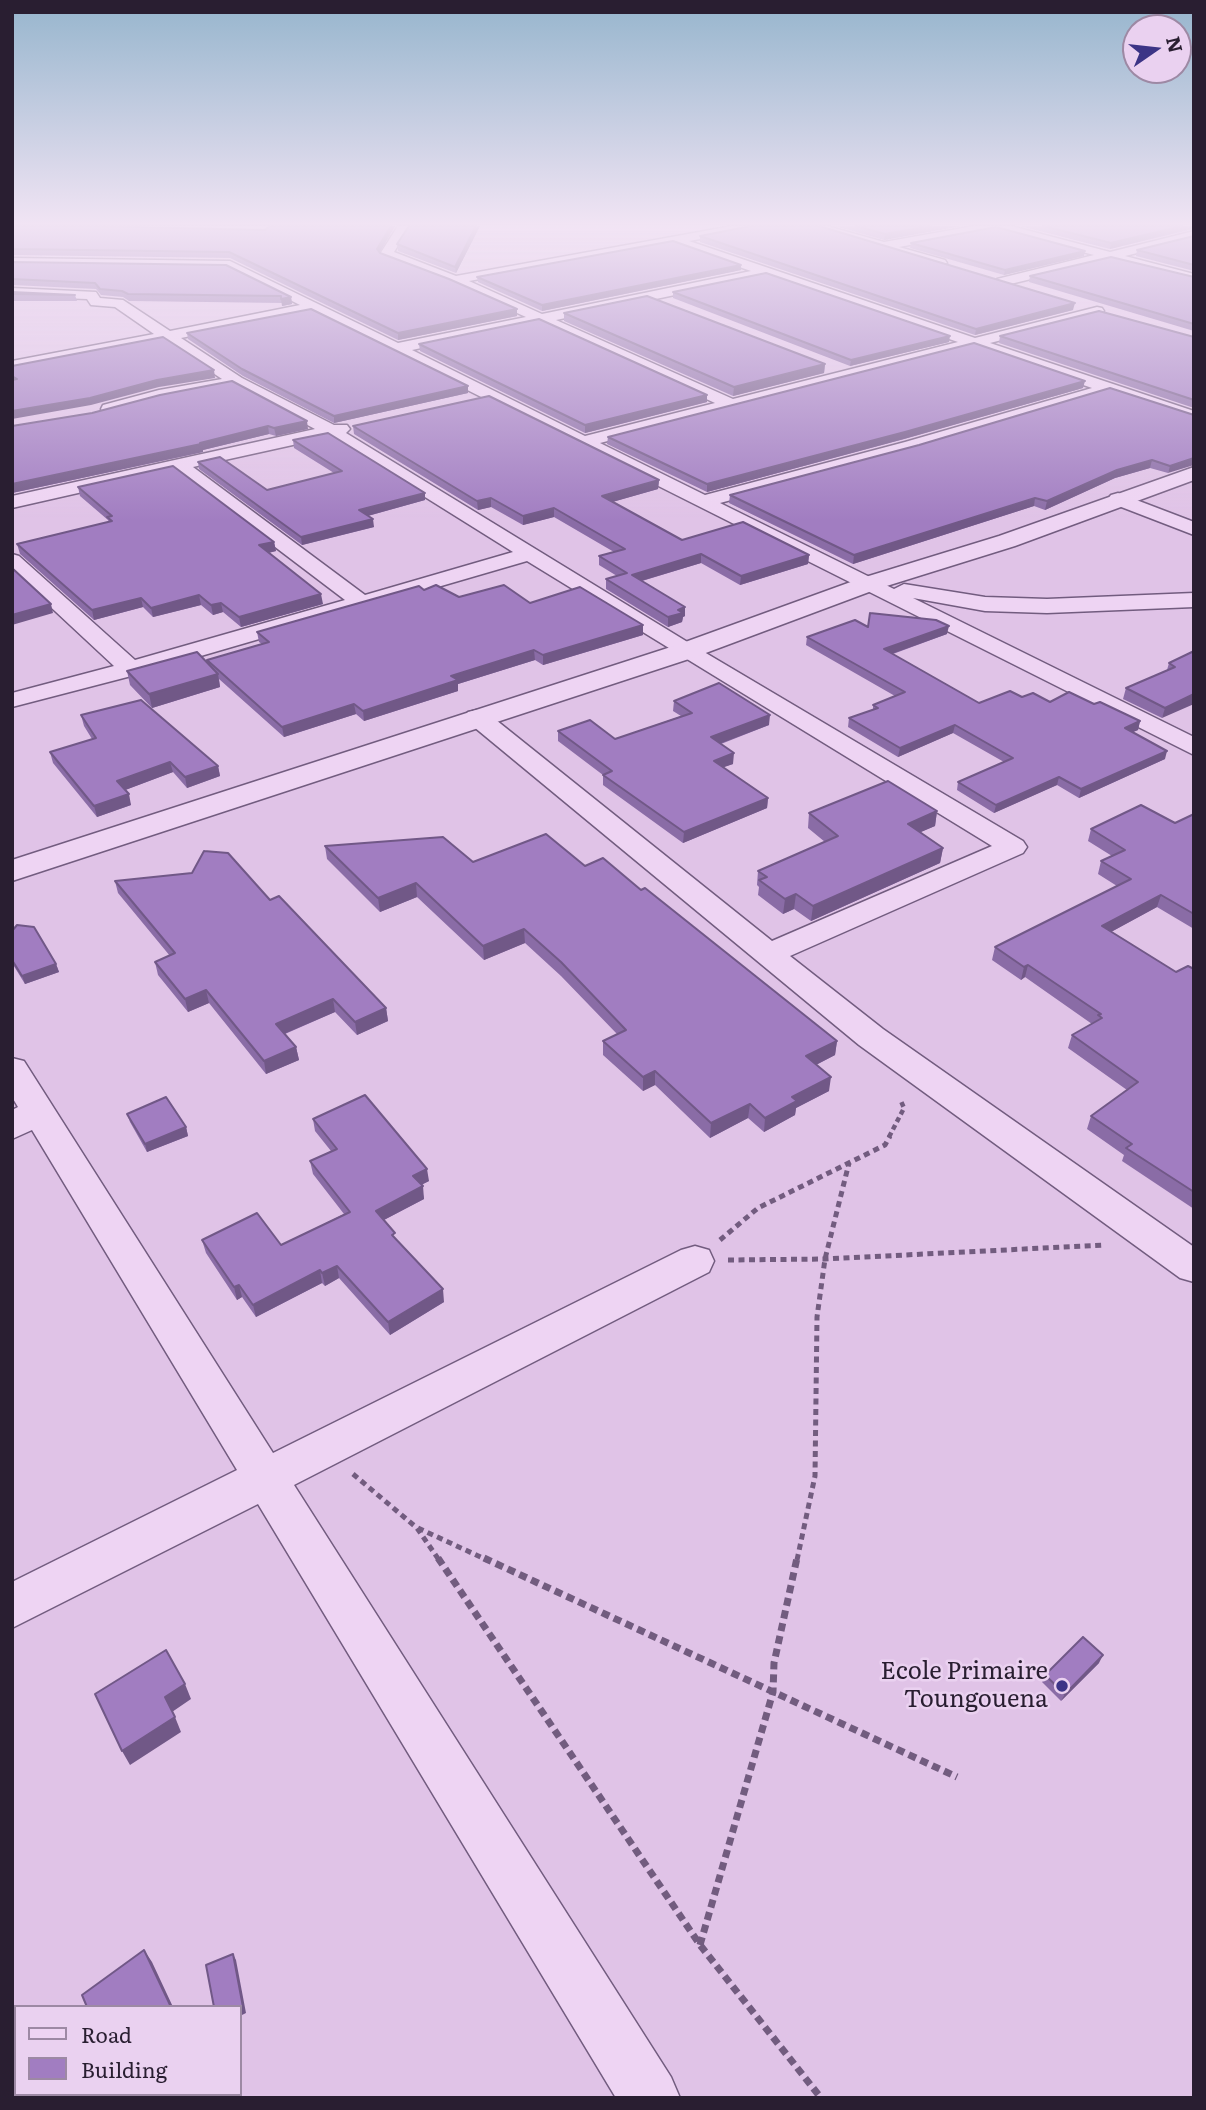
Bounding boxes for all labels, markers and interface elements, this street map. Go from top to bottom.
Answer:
north arrow [1122,14,1192,84]
text: N [1160,33,1191,56]
place label: Ecole Primaire Toungouena [881,1658,1048,1714]
marker: Ecole Primaire Toungouena [1054,1678,1070,1694]
legend [14,2005,242,2096]
text: Road [81,2018,132,2049]
text: Building [81,2053,167,2084]

